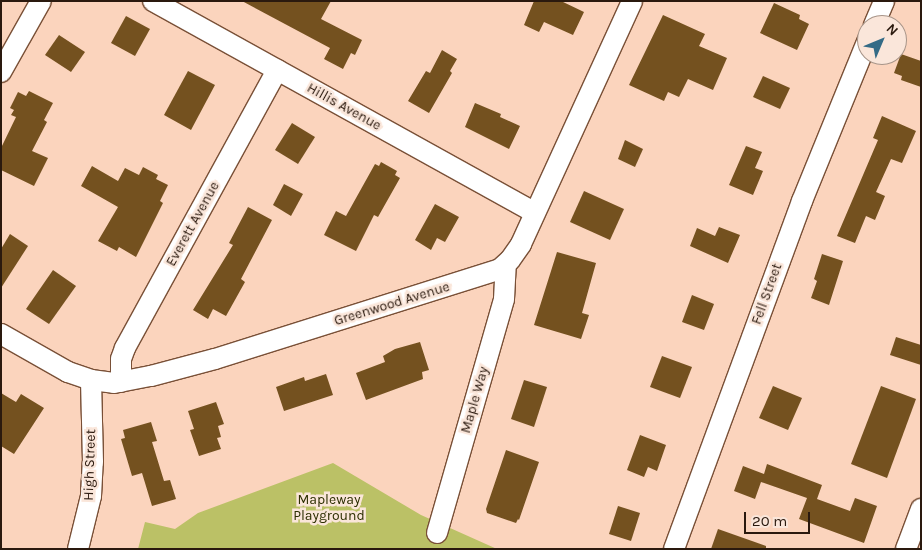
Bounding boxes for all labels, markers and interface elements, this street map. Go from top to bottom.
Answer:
north arrow [857,15,907,65]
text: N [883,20,902,39]
street label: Hillis Avenue [304,80,384,134]
street label: Everett Avenue [163,179,223,269]
street label: Fell Street [748,261,786,327]
street label: Greenwood Avenue [332,278,452,330]
street label: Maple Way [457,365,493,435]
street label: High Street [80,429,100,501]
park label: Mapleway Playground [293,492,365,524]
scale bar [747,502,813,534]
text: 20 m [752,512,787,530]

